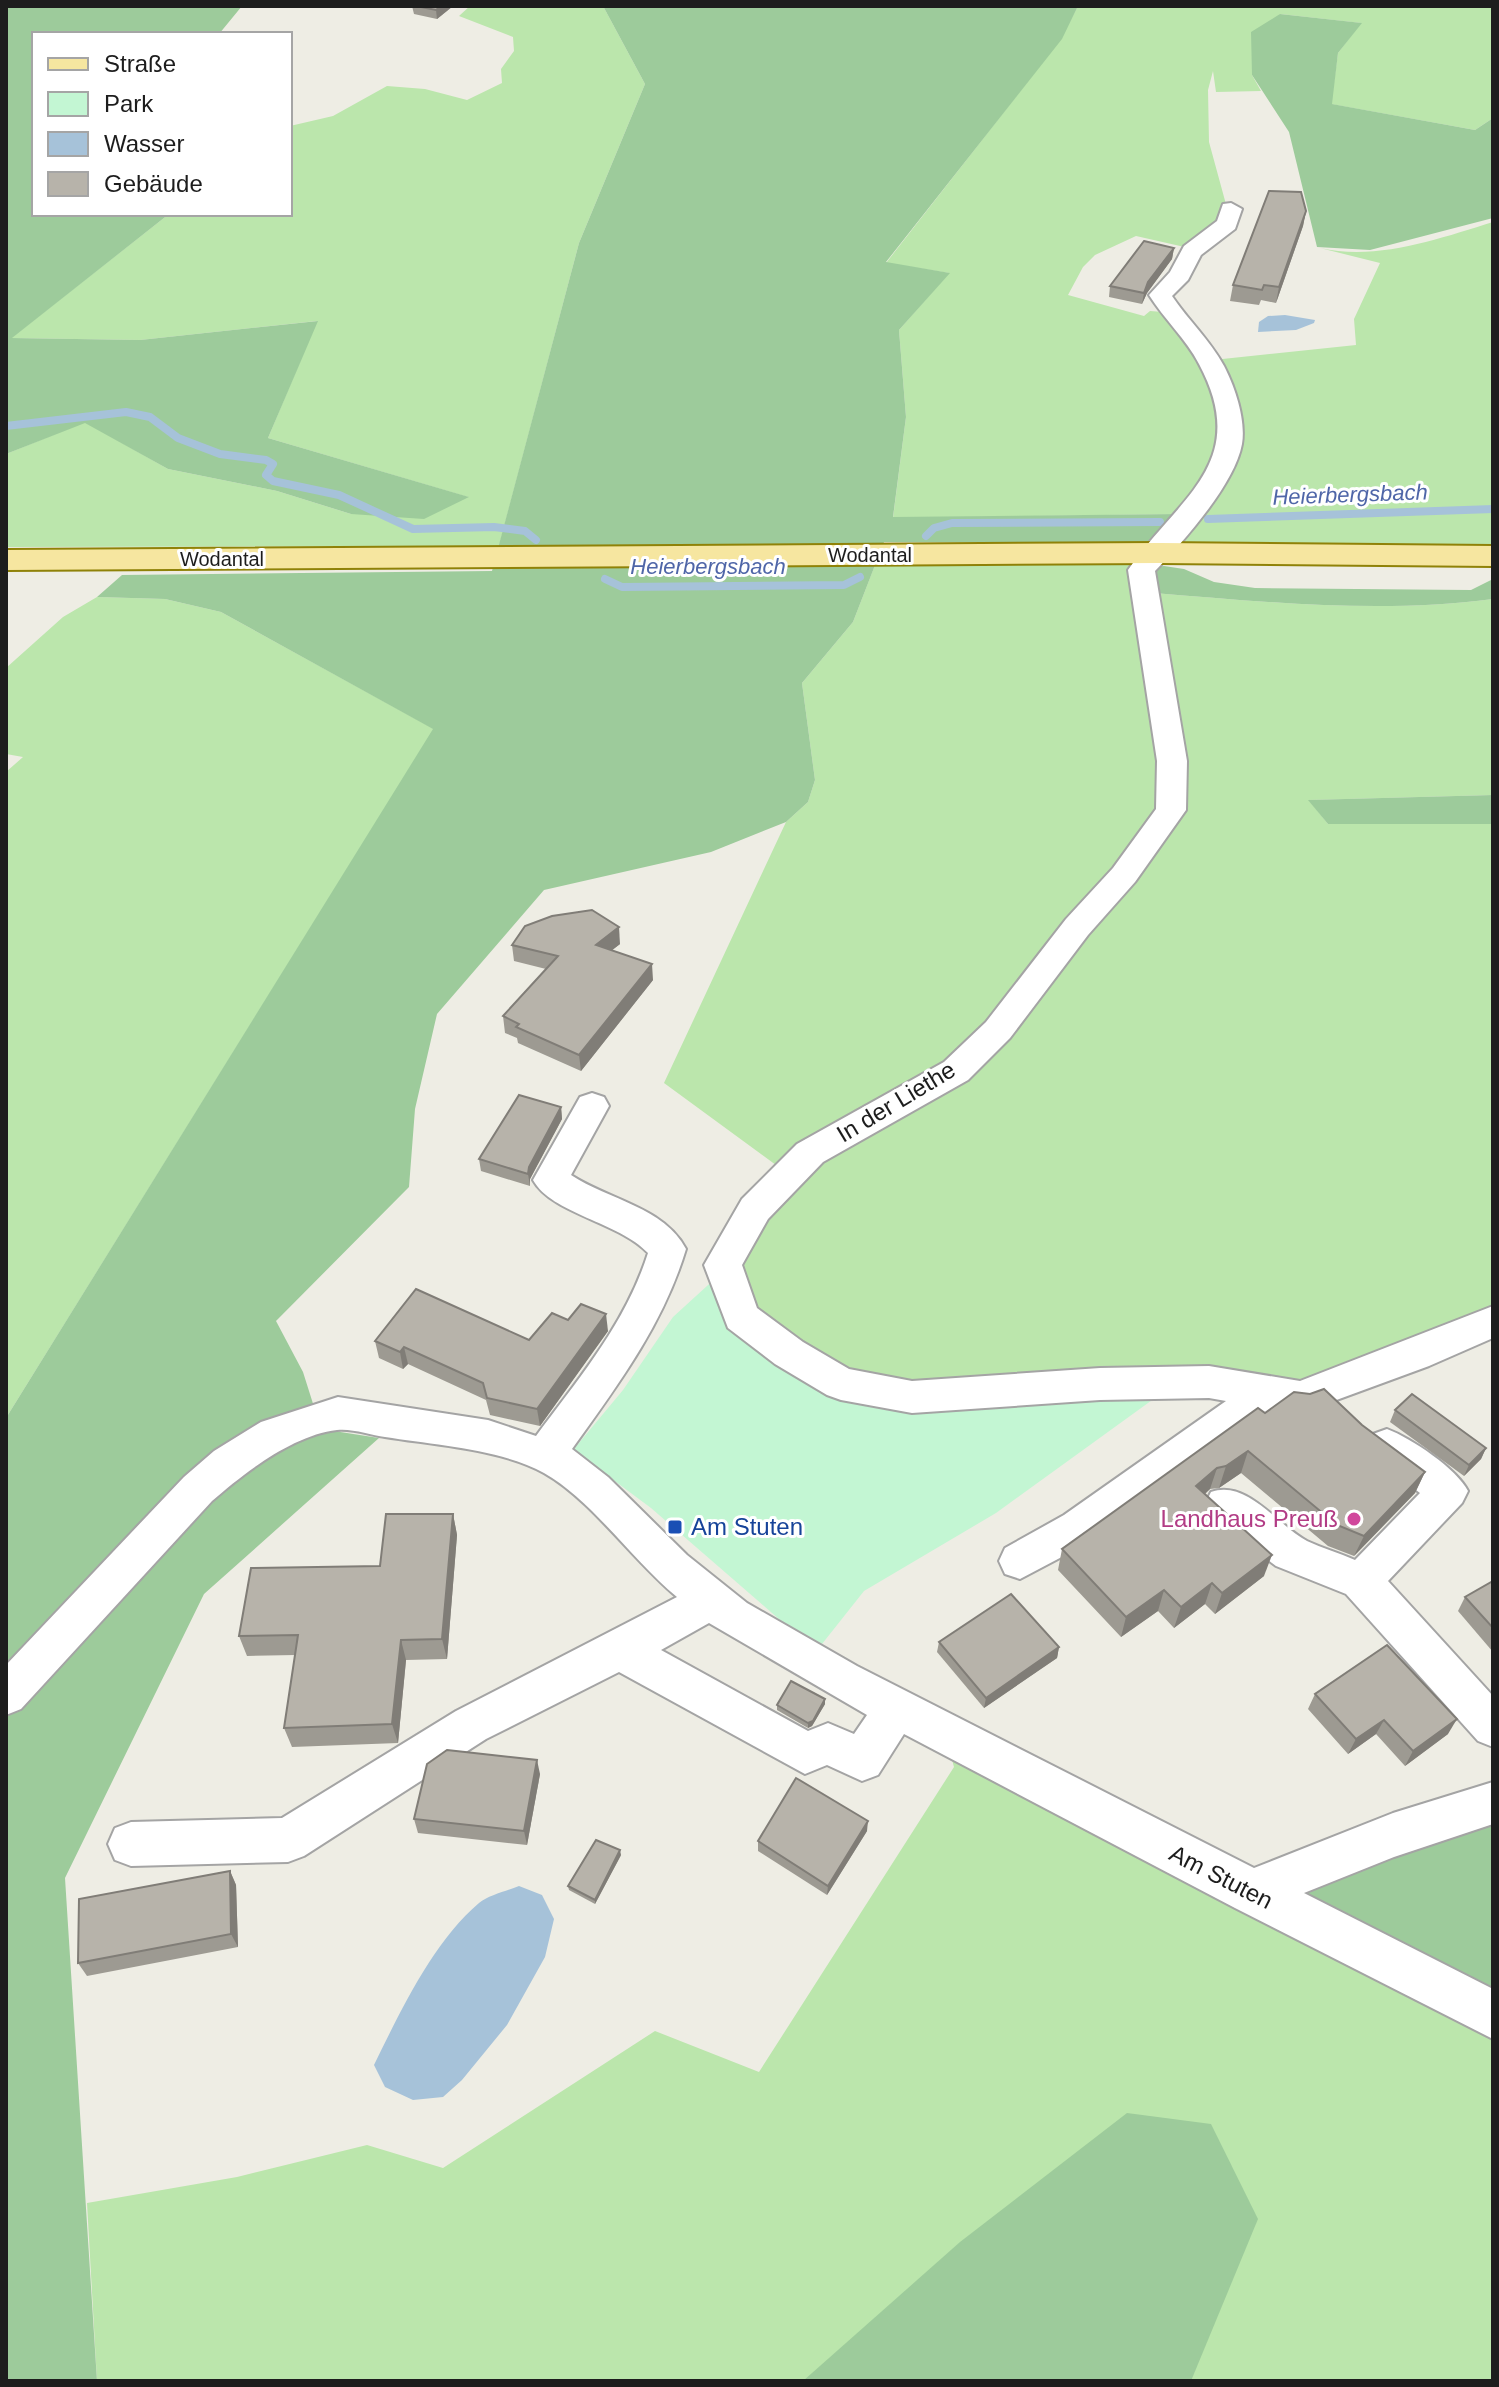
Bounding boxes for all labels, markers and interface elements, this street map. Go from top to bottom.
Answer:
legend [32,32,292,216]
text: Straße [104,50,176,77]
text: Park [104,90,154,117]
text: Wasser [104,130,184,157]
text: Gebäude [104,170,203,197]
water label: Heierbergsbach [1272,479,1428,510]
street label: Wodantal [828,544,912,566]
street label: Wodantal [180,548,264,570]
water label: Heierbergsbach [630,554,786,579]
street label: In der Liethe [832,1056,960,1148]
place label: Landhaus Preuß [1161,1505,1338,1532]
marker: Landhaus Preuß [1345,1510,1363,1528]
place label: Am Stuten [691,1513,803,1540]
marker: Am Stuten [666,1518,684,1536]
street label: Am Stuten [1165,1839,1277,1914]

